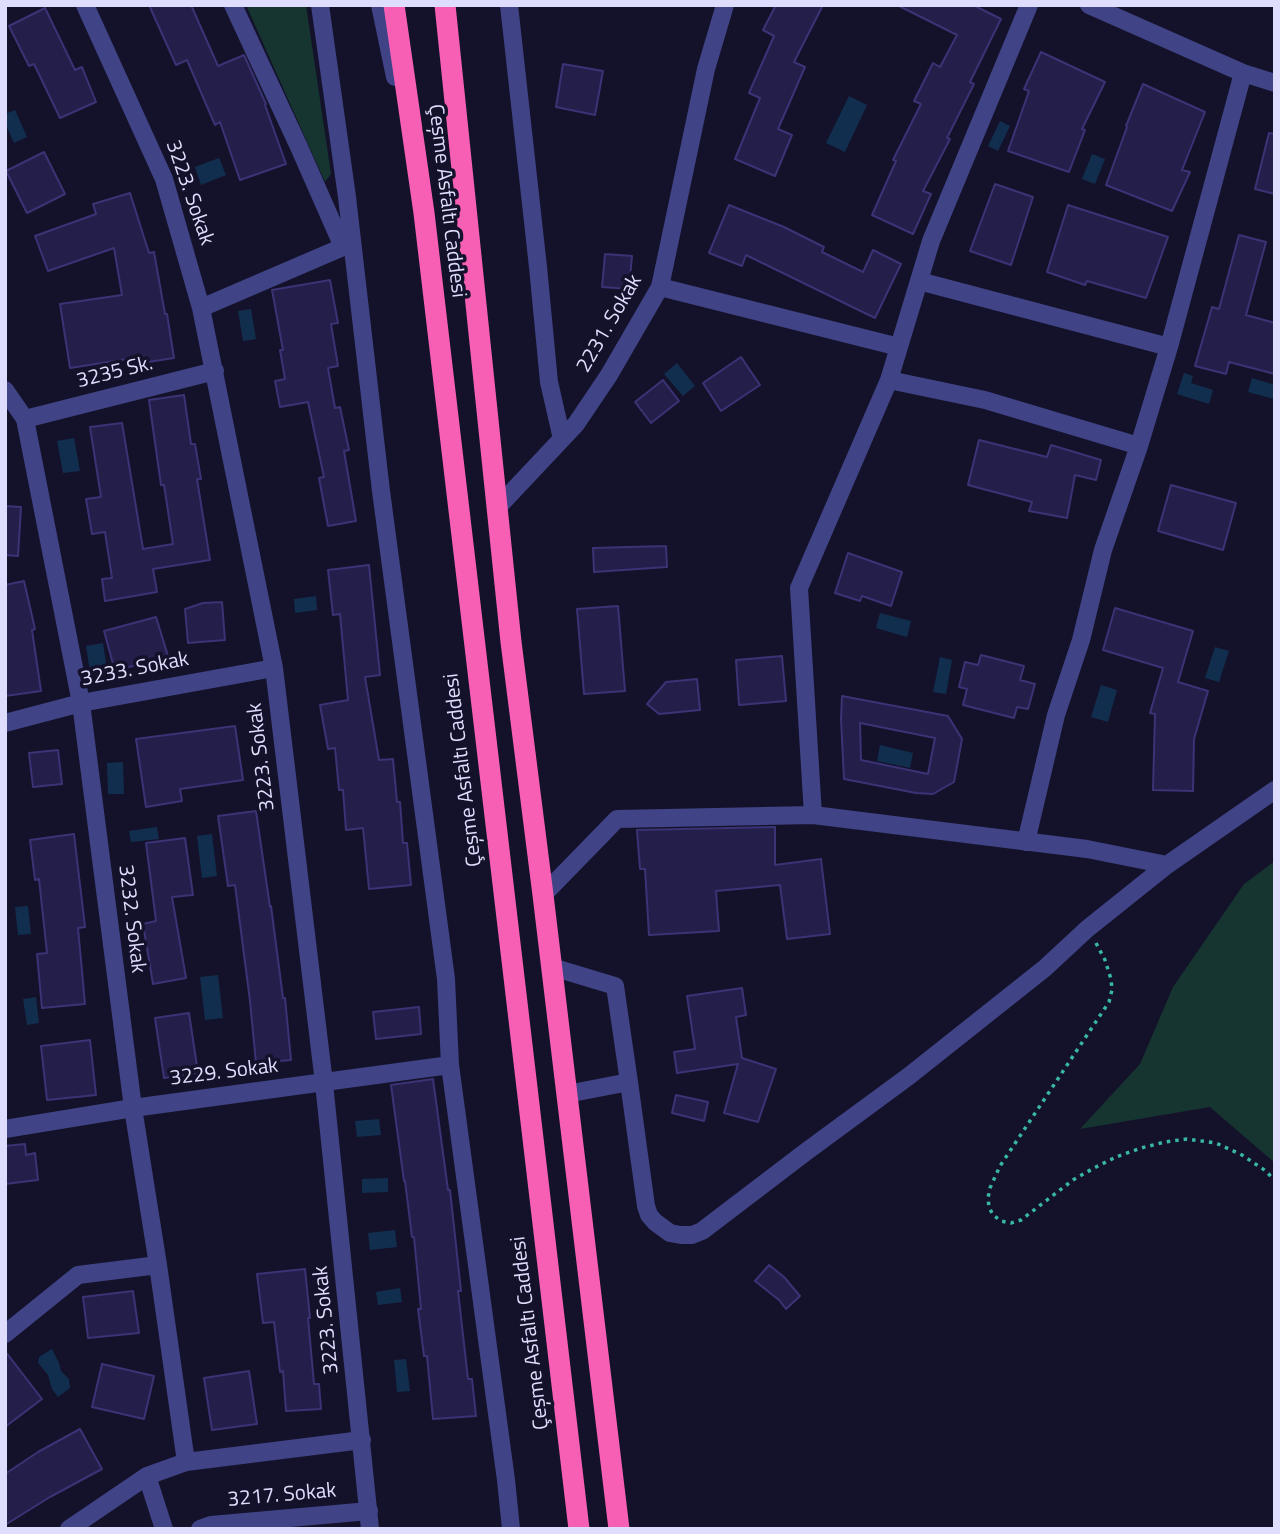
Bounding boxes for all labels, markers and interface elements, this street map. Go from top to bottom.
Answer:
street label: Çeşme Asfaltı Caddesi [422,103,470,299]
street label: 3223. Sokak [159,137,219,249]
street label: 2231. Sokak [572,270,648,378]
street label: 3235 Sk. [74,351,156,395]
street label: 3233. Sokak [79,647,191,693]
street label: Çeşme Asfaltı Caddesi [440,672,488,868]
street label: 3223. Sokak [243,701,281,813]
street label: 3232. Sokak [112,863,150,975]
street label: 3229. Sokak [168,1054,280,1092]
street label: Çeşme Asfaltı Caddesi [507,1235,555,1431]
street label: 3223. Sokak [309,1264,345,1376]
street label: 3217. Sokak [226,1479,338,1513]

